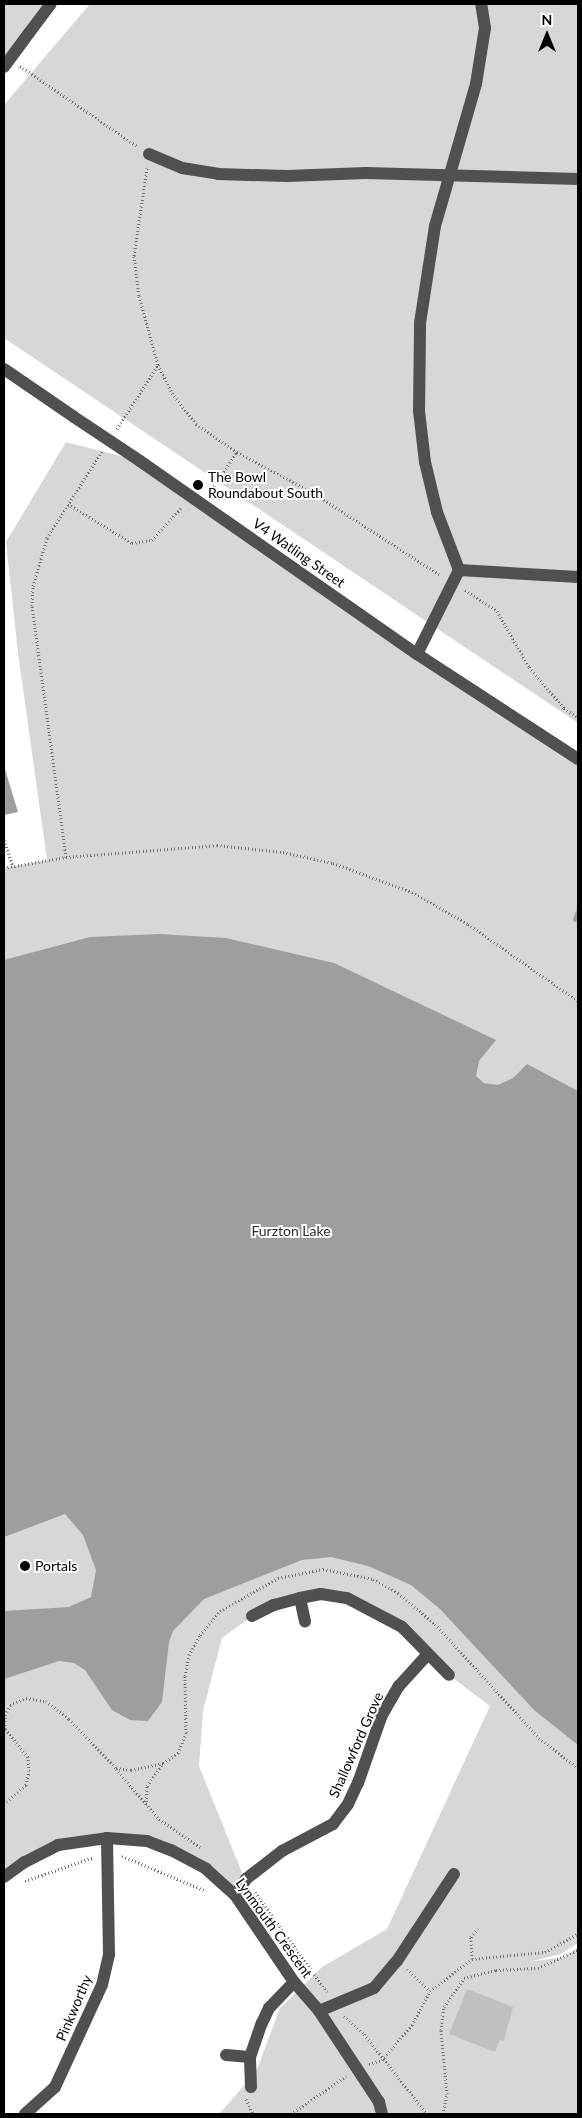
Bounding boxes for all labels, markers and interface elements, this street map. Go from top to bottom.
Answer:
north arrow [522,10,572,60]
text: N [542,11,552,28]
place label: The Bowl Roundabout South [208,469,323,502]
marker: The Bowl Roundabout South [192,479,204,491]
street label: V4 Watling Street [250,515,348,591]
park label: Furzton Lake [251,1223,331,1239]
place label: Portals [35,1558,77,1574]
marker: Portals [19,1560,31,1572]
street label: Shallowford Grove [325,1690,387,1800]
street label: Lynmouth Crescent [232,1875,316,1981]
street label: Pinkworthy [53,1972,95,2044]

